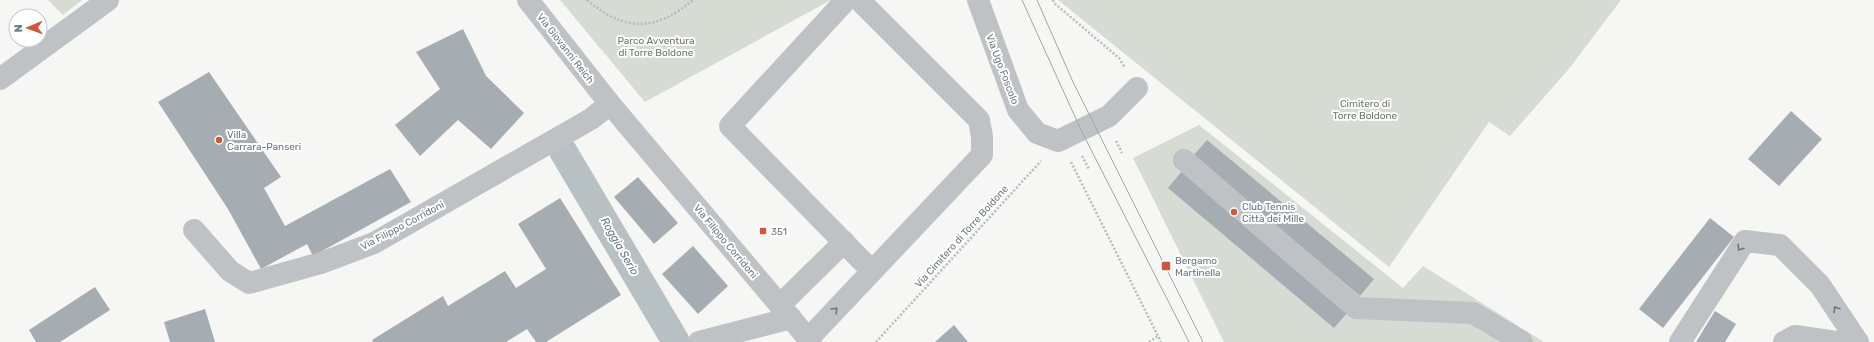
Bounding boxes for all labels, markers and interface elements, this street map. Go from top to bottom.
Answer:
north arrow [8,8,48,48]
street label: Via Giovanni Reich [534,11,596,86]
text: N [12,24,25,33]
street label: Via Ugo Foscolo [983,33,1021,106]
park label: Parco Avventura di Torre Boldone [617,35,695,59]
park label: Cimitero di Torre Boldone [1333,98,1398,122]
place label: Villa Carrara-Panseri [227,129,301,153]
marker: Villa Carrara-Panseri [214,135,224,145]
street label: Via Cimitero di Torre Boldone [913,183,1011,290]
street label: Via Filippo Corridoni [359,199,446,253]
place label: Club Tennis Città dei Mille [1242,201,1305,225]
street label: Via Filippo Corridoni [691,202,760,281]
marker: Club Tennis Città dei Mille [1229,207,1239,217]
water label: Roggia Serio [598,215,641,277]
marker: 351 [758,226,768,236]
place label: 351 [771,226,787,238]
one-way arrow [1738,244,1745,251]
place label: Bergamo Martinella [1175,255,1221,279]
marker: Bergamo Martinella [1160,260,1172,272]
one-way arrow [830,307,838,315]
one-way arrow [1834,307,1841,314]

